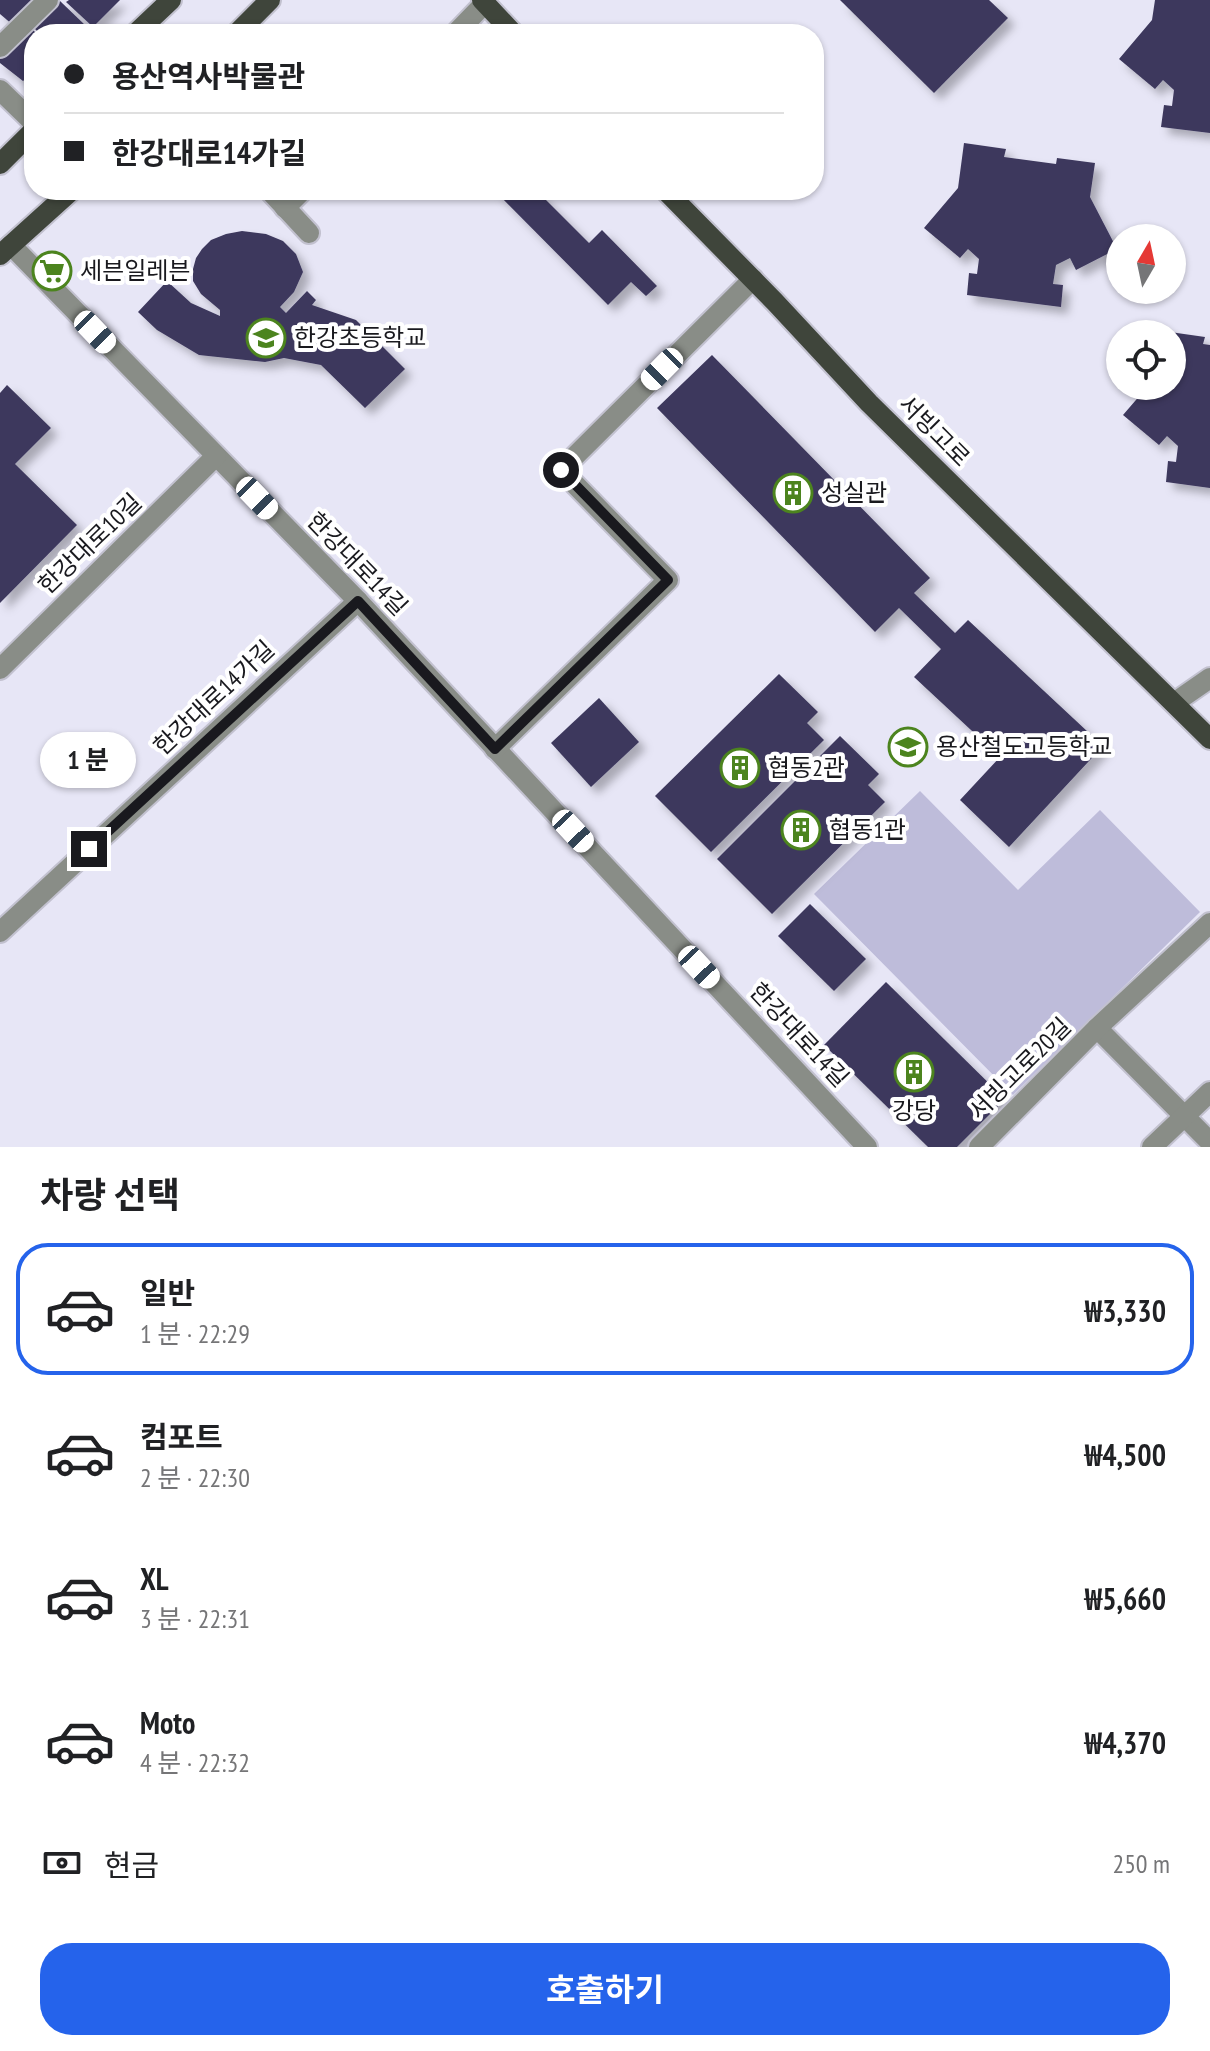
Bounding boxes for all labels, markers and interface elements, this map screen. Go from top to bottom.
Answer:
text: 용산역사박물관 [112,56,305,95]
text: 한강대로14가길 [112,133,306,172]
north arrow [1106,224,1186,304]
map controls [1106,224,1186,400]
supermarket icon: 세븐일레븐 [31,250,73,292]
place label: 세븐일레븐 [80,255,190,286]
car [70,306,120,358]
school or university icon: 한강초등학교 [245,317,287,359]
button: locate [1106,320,1186,400]
place label: 한강초등학교 [294,322,426,353]
car [637,344,687,394]
street label: 서빙고로 [892,388,977,473]
route start [543,452,579,488]
car [232,472,282,524]
building icon: 성실관 [772,472,814,514]
place label: 성실관 [821,477,887,508]
street label: 한강대로10길 [31,487,148,601]
street label: 한강대로14길 [300,505,414,622]
street label: 한강대로14가길 [147,634,281,762]
school or university icon: 용산철도고등학교 [887,726,929,768]
place label: 용산철도고등학교 [936,731,1113,762]
callout: 1 분 [41,733,137,789]
text: 1 분 [67,743,109,776]
building icon: 협동2관 [719,747,761,789]
place label: 협동2관 [768,752,845,783]
car [548,805,598,857]
building icon: 협동1관 [780,809,822,851]
place label: 협동1관 [829,814,906,845]
route end [71,831,107,867]
car [674,941,724,993]
street label: 한강대로14길 [743,976,856,1093]
street label: 서빙고로20길 [962,1011,1077,1126]
building icon: 강당 [893,1051,935,1093]
place label: 강당 [892,1095,936,1126]
text: 차량 선택 [40,1171,180,1218]
icon: car [44,1273,116,1345]
text: 일반 [140,1273,195,1312]
text: ₩3,330 [1084,1291,1166,1330]
text: 1 분 · 22:29 [140,1317,250,1350]
icon: car [44,1417,116,1489]
text: 컴포트 [140,1417,223,1456]
text: ₩4,500 [1084,1435,1166,1474]
text: 2 분 · 22:30 [140,1461,250,1494]
text: XL [140,1559,169,1598]
icon: car [44,1561,116,1633]
text: ₩5,660 [1084,1579,1166,1618]
text: 3 분 · 22:31 [140,1602,250,1635]
text: Moto [140,1703,195,1742]
icon: car [44,1705,116,1777]
text: ₩4,370 [1084,1723,1166,1762]
text: 4 분 · 22:32 [140,1746,250,1779]
icon: cash [40,1841,84,1885]
text: 현금 [104,1845,159,1884]
text: 250 m [1112,1847,1170,1880]
button: 호출하기 [40,1943,1170,2035]

